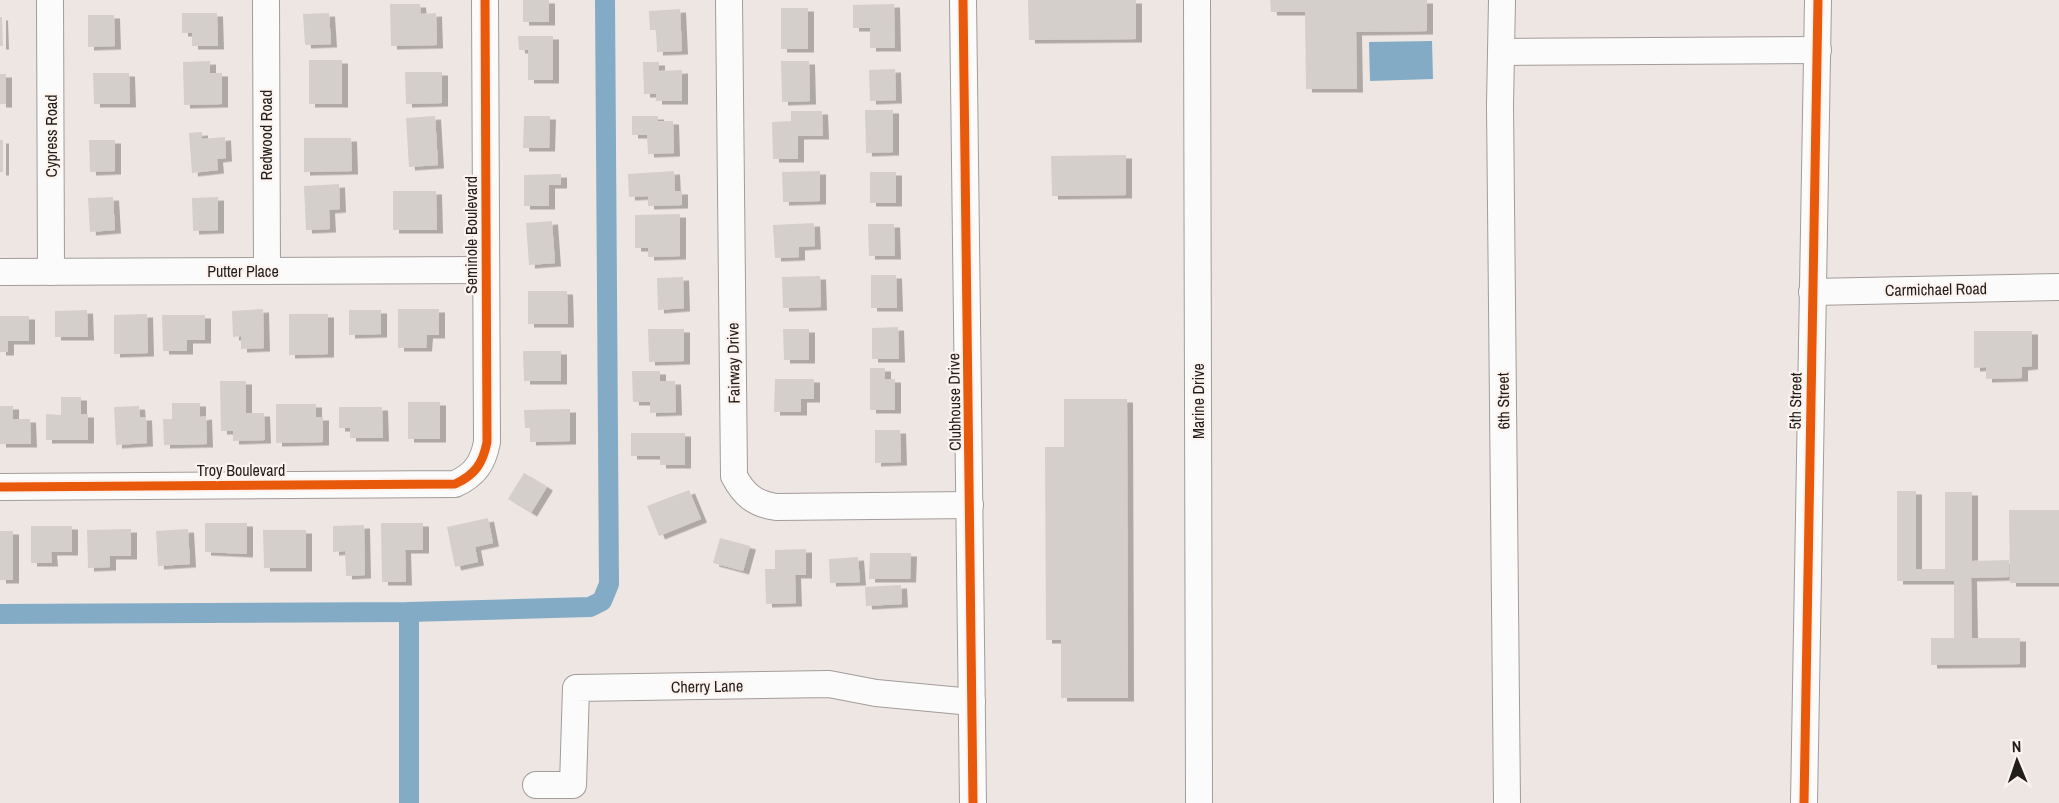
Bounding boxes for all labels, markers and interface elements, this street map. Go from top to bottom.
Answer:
street label: Redwood Road [255,90,277,180]
street label: Cypress Road [40,94,62,178]
street label: Seminole Boulevard [460,176,482,294]
street label: Putter Place [207,260,279,282]
street label: Carmichael Road [1885,277,1987,301]
street label: Fairway Drive [721,322,745,404]
street label: Clubhouse Drive [942,353,966,451]
street label: Marine Drive [1187,363,1209,439]
street label: 6th Street [1491,372,1514,430]
street label: 5th Street [1784,372,1807,430]
street label: Troy Boulevard [197,459,285,481]
street label: Cherry Lane [671,674,743,698]
north arrow [1987,731,2047,791]
text: N [2011,735,2022,757]

